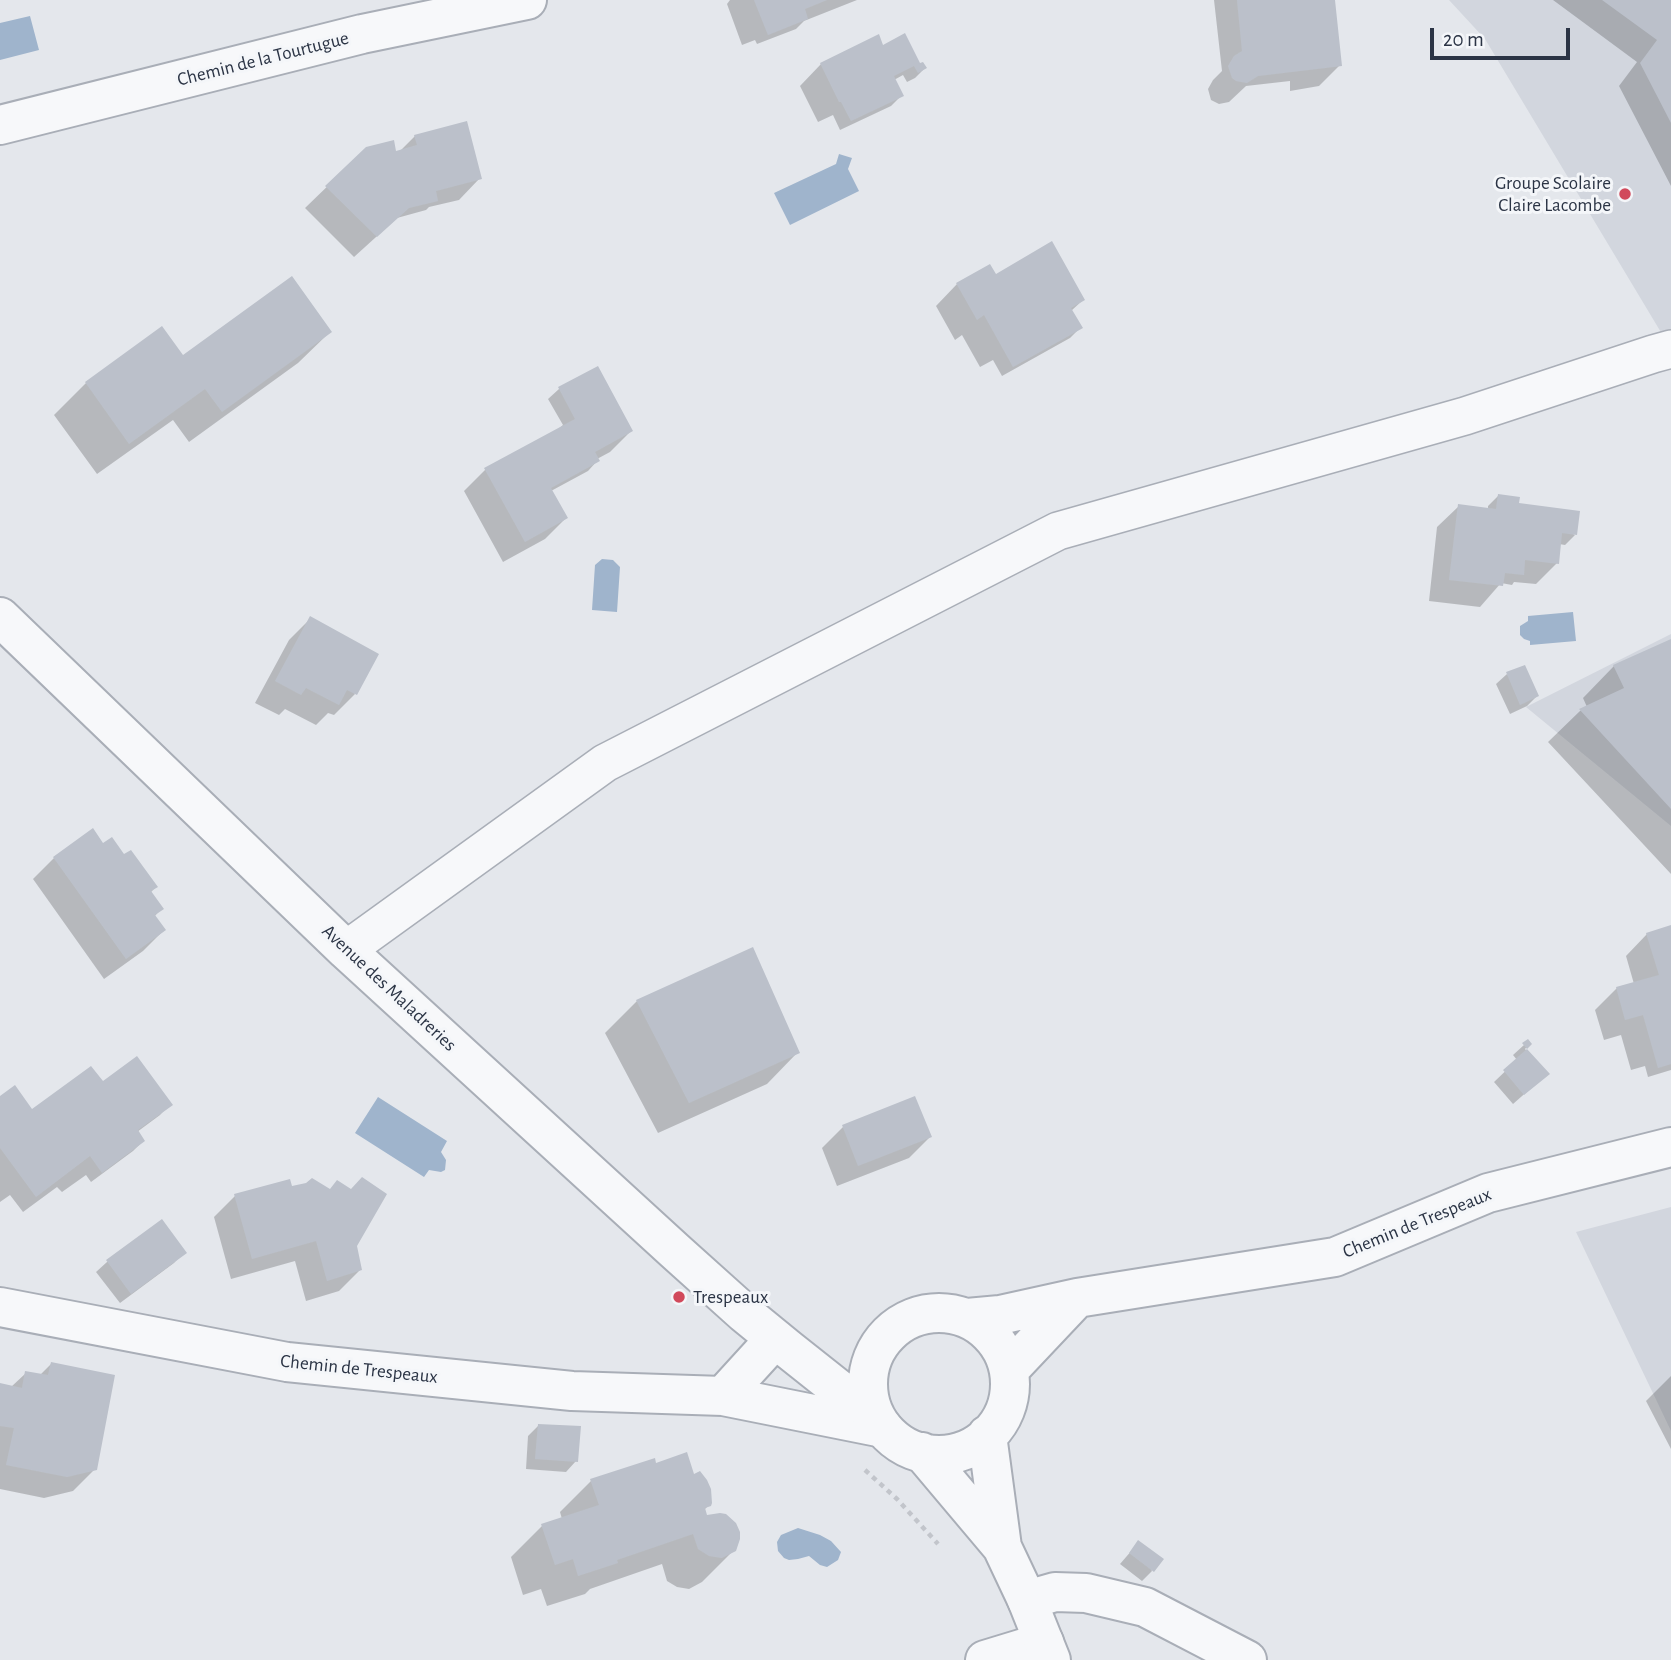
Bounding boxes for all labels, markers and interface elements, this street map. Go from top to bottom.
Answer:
scale bar [1433,14,1573,58]
street label: Chemin de la Tourtugue [175,27,351,91]
text: 20 m [1443,29,1484,50]
place label: Groupe Scolaire Claire Lacombe [1495,172,1611,216]
marker: Groupe Scolaire Claire Lacombe [1617,186,1633,202]
street label: Avenue des Maladreries [317,920,461,1056]
street label: Chemin de Trespeaux [1339,1183,1495,1263]
place label: Trespeaux [693,1286,768,1308]
marker: Trespeaux [671,1289,687,1305]
street label: Chemin de Trespeaux [279,1349,439,1389]

